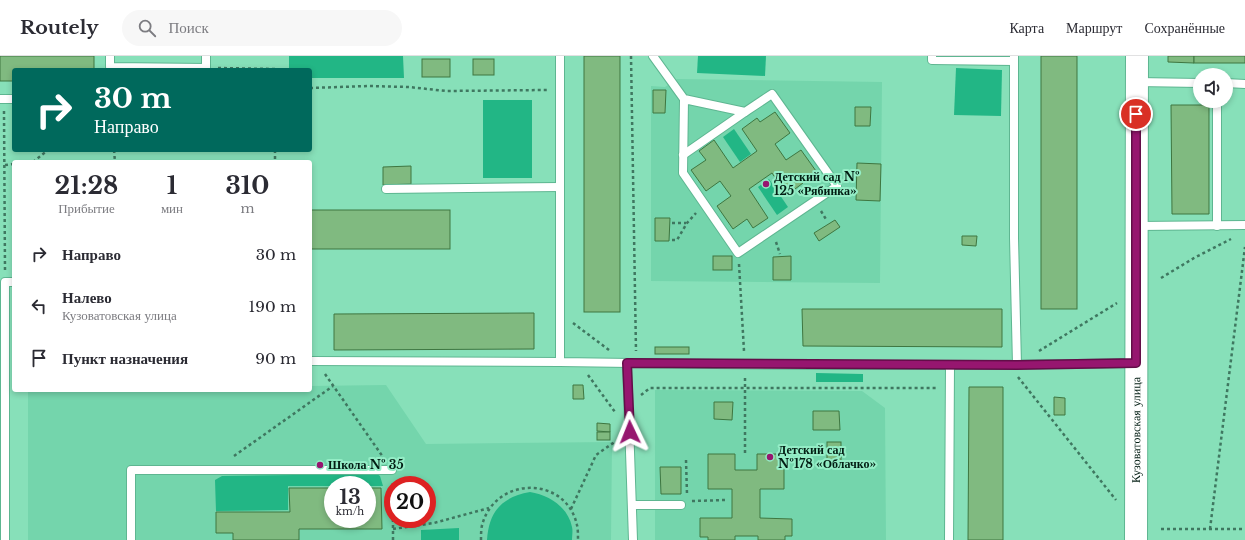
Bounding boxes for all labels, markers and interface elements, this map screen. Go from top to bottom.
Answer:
search box [122,10,402,46]
text: Routely [20,16,98,39]
icon: search [136,17,158,39]
text: Поиск [168,18,209,37]
text: Карта [1009,19,1044,37]
text: Маршрут [1066,19,1122,37]
text: Сохранённые [1144,19,1225,37]
map controls [1193,68,1233,108]
button: sound [1193,68,1233,108]
text: 30 m [94,81,171,116]
icon: right [28,84,80,136]
pin [1119,97,1153,131]
icon: arrive [1125,103,1147,125]
text: Направо [94,116,159,138]
place label: Детский сад № 125 «Рябинка» [774,169,860,198]
text: 21:28 [55,171,118,200]
text: 1 [167,171,177,200]
text: 310 [226,171,269,200]
marker: Детский сад № 125 «Рябинка» [761,179,771,189]
text: Прибытие [58,200,115,217]
text: мин [161,200,183,217]
text: m [241,200,254,217]
icon: right [28,243,50,265]
text: Направо [62,245,121,264]
text: 30 m [256,245,296,264]
text: Налево [62,288,112,307]
icon: left [28,295,50,317]
text: 190 m [249,297,296,316]
text: Кузоватовская улица [62,307,177,324]
icon: arrive [28,347,50,369]
text: Пункт назначения [62,349,188,368]
text: 90 m [255,349,296,368]
street label: Кузоватовская улица [1128,376,1143,483]
position arrow [609,411,651,453]
place label: Детский сад №178 «Облачко» [778,442,877,471]
marker: Детский сад №178 «Облачко» [765,452,775,462]
place label: Школа № 35 [328,457,404,472]
marker: Школа № 35 [315,460,325,470]
speed limit sign: 20 [384,476,436,528]
text: 13 [339,485,361,509]
text: km/h [336,505,364,518]

